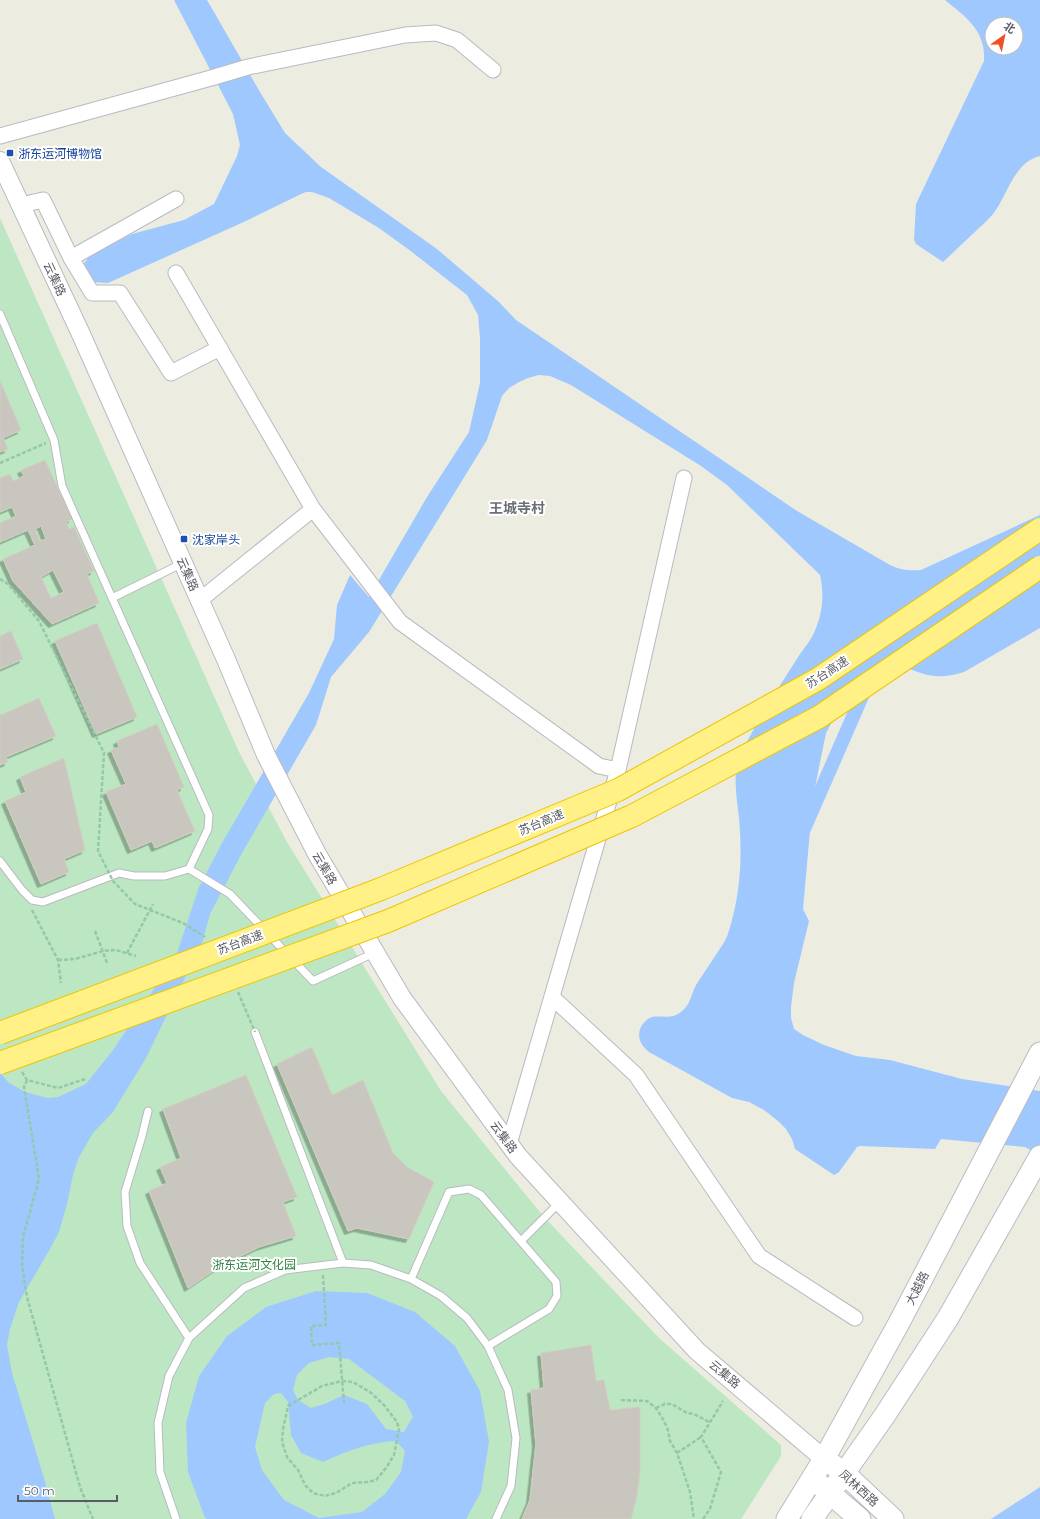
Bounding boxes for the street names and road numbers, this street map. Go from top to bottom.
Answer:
street label: 云集路 [41,260,69,298]
street label: 云集路 [174,554,202,594]
street label: 苏台高速 [803,653,851,691]
street label: 苏台高速 [516,806,566,838]
street label: 云集路 [310,849,340,887]
street label: 苏台高速 [215,926,265,958]
street label: 云集路 [487,1118,521,1156]
street label: 大越路 [902,1269,932,1307]
street label: 云集路 [706,1357,744,1391]
street label: 凤林西路 [836,1466,882,1510]

